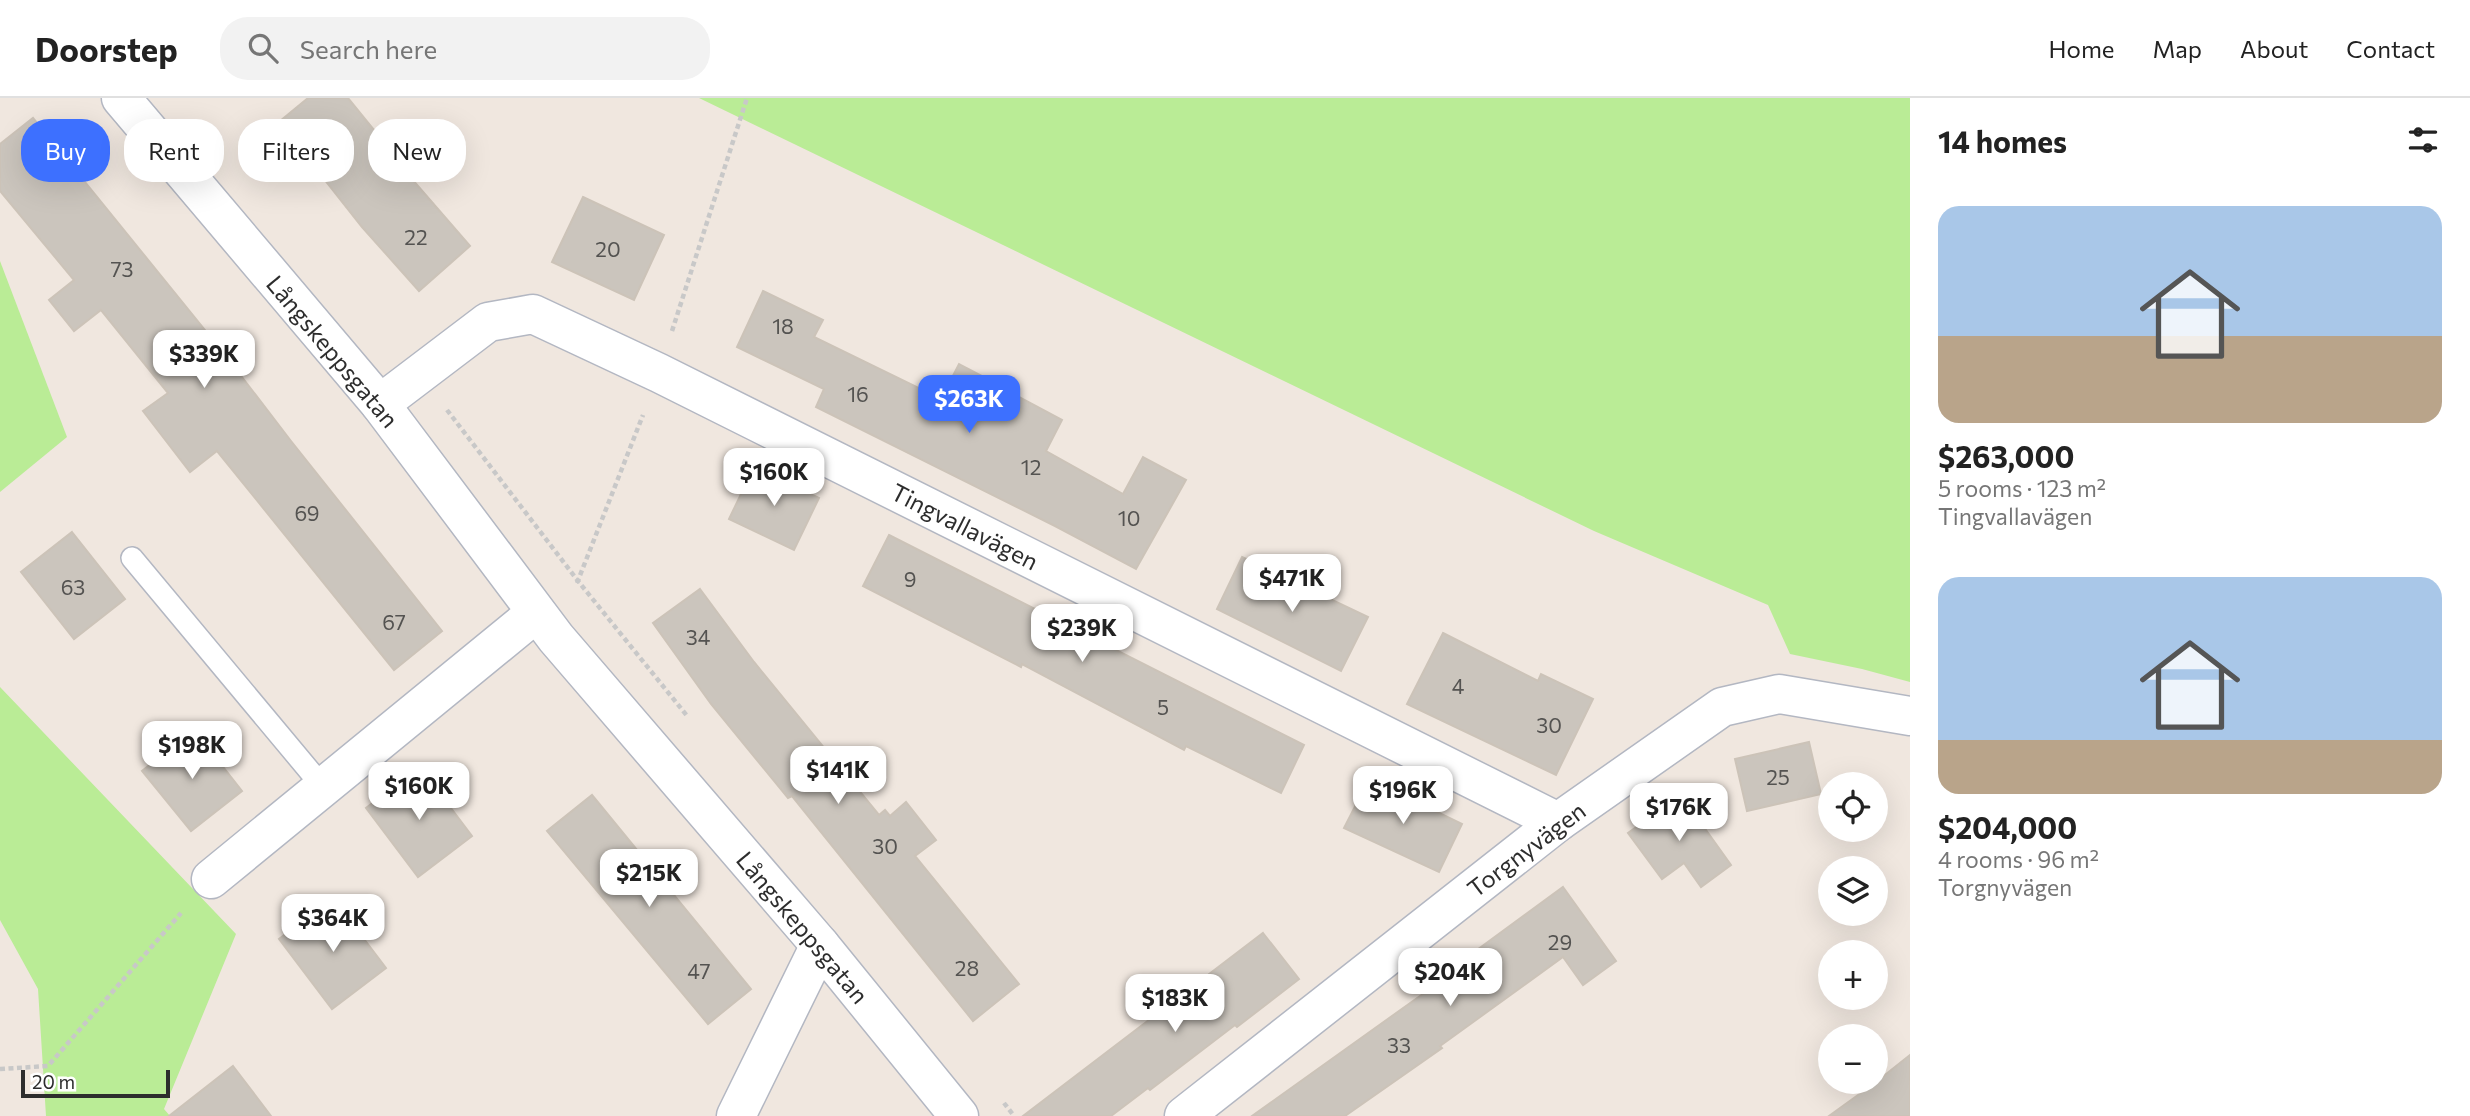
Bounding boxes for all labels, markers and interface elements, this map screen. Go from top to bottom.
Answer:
search box [220,17,710,80]
text: Doorstep [35,28,178,69]
icon: search [244,29,282,67]
text: Search here [300,33,437,64]
text: Home [2049,34,2115,63]
text: Map [2153,34,2202,63]
text: About [2240,34,2308,63]
text: Contact [2346,34,2435,63]
chip: Buy [21,119,110,182]
chip: Rent [124,119,224,182]
chip: Filters [238,119,354,182]
chip: New [368,119,466,182]
icon: filters [2404,121,2442,159]
text: 14 homes [1938,122,2067,159]
house number: 22 [404,224,428,249]
house number: 20 [595,236,621,261]
icon: home [2127,251,2253,377]
house number: 73 [110,256,134,281]
street label: Långskeppsgatan [261,269,405,433]
house number: 18 [772,313,794,338]
pin: $339K [155,330,253,390]
text: $339K [169,339,239,367]
pin: $263K [920,376,1018,435]
house number: 16 [847,381,869,406]
text: $263K [934,384,1004,412]
text: $263,000 [1938,437,2074,474]
pin: $160K [725,448,823,508]
house number: 12 [1021,454,1041,479]
text: $160K [739,457,809,485]
text: 5 rooms · 123 m² [1938,474,2106,502]
street label: Tingvallavägen [887,477,1043,575]
house number: 69 [294,500,320,525]
text: Tingvallavägen [1938,502,2092,530]
house number: 10 [1118,505,1140,530]
pin: $471K [1243,554,1341,614]
text: $471K [1259,563,1325,591]
house number: 9 [904,566,916,591]
house number: 63 [61,574,85,599]
pin: $239K [1033,604,1131,664]
house number: 67 [382,609,406,634]
text: $239K [1047,613,1117,641]
icon: home [2127,622,2253,748]
house number: 34 [686,624,711,649]
house number: 4 [1452,673,1465,698]
house number: 5 [1157,694,1169,719]
house number: 30 [1536,712,1562,737]
pin: $198K [143,722,241,781]
text: $198K [158,730,226,758]
pin: $141K [789,746,887,806]
text: $141K [806,755,870,783]
pin: $160K [370,762,468,822]
house number: 25 [1766,764,1790,789]
pin: $196K [1354,766,1452,826]
text: $160K [384,771,454,799]
map controls [1818,772,1888,1094]
button: locate [1818,772,1888,842]
text: $196K [1369,775,1437,803]
pin: $176K [1630,784,1728,843]
text: $176K [1646,792,1712,820]
street label: Torgnyvägen [1461,795,1591,903]
text: $204,000 [1938,808,2077,845]
house number: 30 [872,833,898,858]
street label: Långskeppsgatan [731,845,875,1009]
text: 4 rooms · 96 m² [1938,845,2099,873]
pin: $215K [600,850,698,909]
button: layers [1818,856,1888,926]
text: $215K [616,858,682,886]
text: Torgnyvägen [1938,873,2072,901]
pin: $364K [284,894,382,954]
text: $364K [298,903,368,931]
house number: 29 [1548,929,1572,954]
button: + [1818,940,1888,1010]
pin: $204K [1401,948,1499,1008]
house number: 28 [955,955,979,980]
text: $204K [1414,957,1486,985]
house number: 47 [687,958,711,983]
pin: $183K [1126,974,1224,1034]
text: $183K [1141,983,1209,1011]
button: − [1818,1024,1888,1094]
house number: 33 [1387,1032,1411,1057]
scale bar [21,1067,170,1099]
text: 20 m [32,1070,75,1093]

